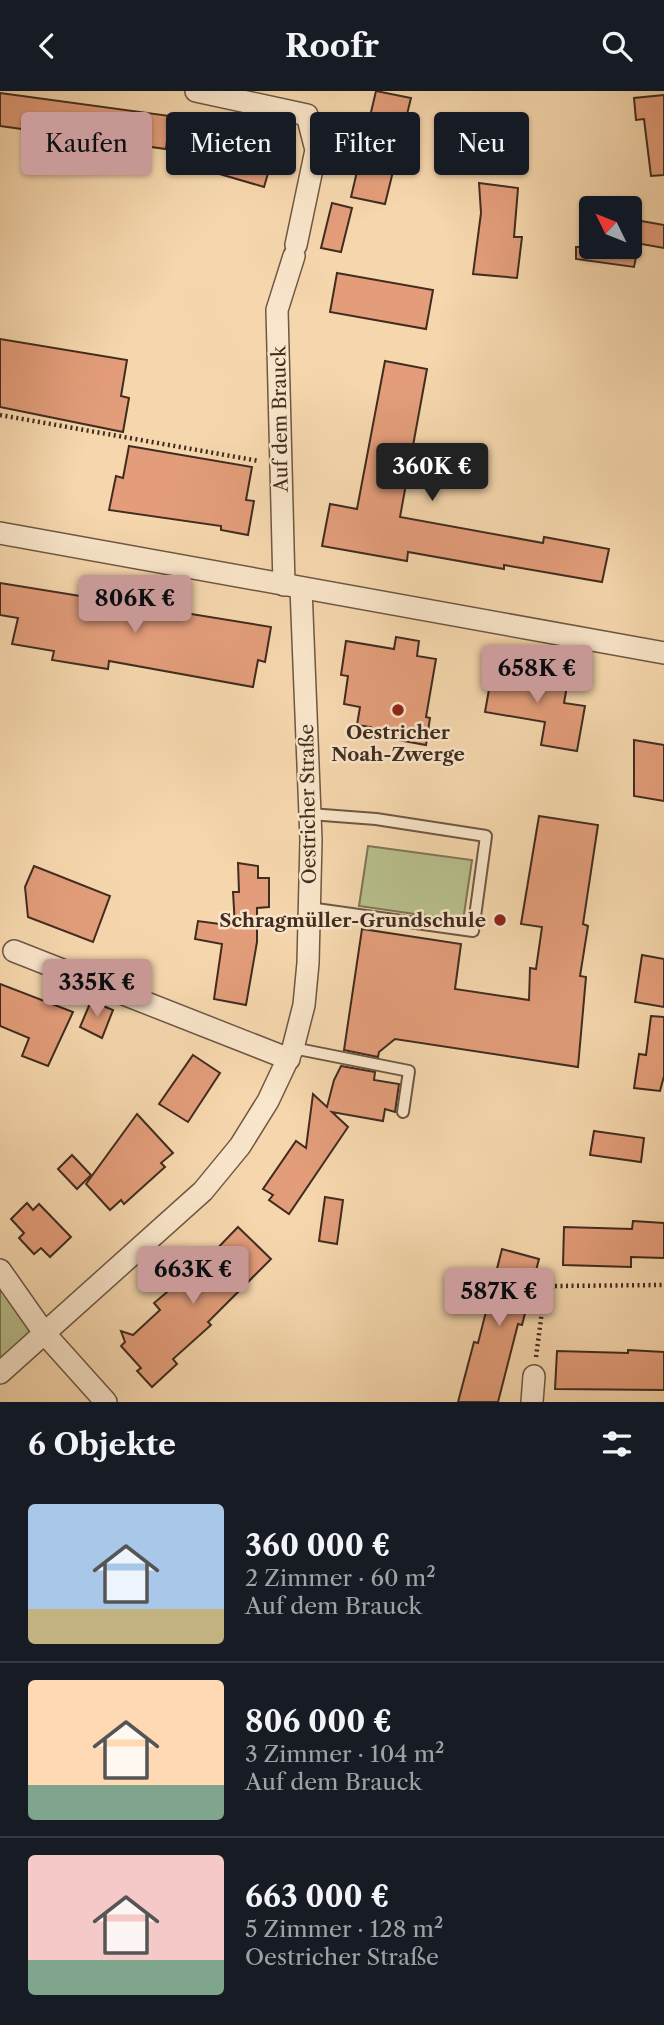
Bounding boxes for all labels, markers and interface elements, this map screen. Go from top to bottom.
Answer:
text: Roofr [285,26,379,65]
icon: back [28,27,66,65]
icon: search [598,27,636,65]
chip: Kaufen [21,112,152,175]
chip: Mieten [166,112,296,175]
chip: Filter [310,112,420,175]
chip: Neu [434,112,529,175]
north arrow [579,196,642,259]
map controls [579,196,642,259]
street label: Auf dem Brauck [267,345,293,493]
pin: 360K € [375,443,489,503]
text: 360K € [392,452,472,480]
pin: 806K € [78,575,192,635]
text: 806K € [95,584,175,612]
pin: 658K € [480,645,594,705]
text: 658K € [498,654,576,682]
marker: Oestricher Noah-Zwerge [390,702,406,718]
place label: Oestricher Noah-Zwerge [331,721,465,766]
street label: Oestricher Straße [295,724,321,884]
place label: Schragmüller-Grundschule [219,909,486,932]
marker: Schragmüller-Grundschule [492,912,508,928]
pin: 335K € [40,960,154,1019]
text: 335K € [59,968,135,996]
pin: 663K € [136,1247,250,1306]
text: 663K € [154,1255,232,1283]
pin: 587K € [442,1269,556,1328]
text: 587K € [460,1277,538,1305]
icon: filters [598,1425,636,1463]
text: 6 Objekte [28,1426,176,1463]
text: 360 000 € [245,1527,390,1564]
icon: home [84,1532,168,1616]
text: 2 Zimmer · 60 m² [245,1564,436,1592]
text: Auf dem Brauck [245,1592,422,1620]
text: 806 000 € [245,1703,392,1740]
icon: home [84,1708,168,1792]
text: 3 Zimmer · 104 m² [245,1740,445,1768]
text: Auf dem Brauck [245,1768,422,1796]
text: 663 000 € [245,1878,389,1915]
icon: home [84,1883,168,1967]
text: 5 Zimmer · 128 m² [245,1915,443,1943]
text: Oestricher Straße [245,1943,439,1971]

